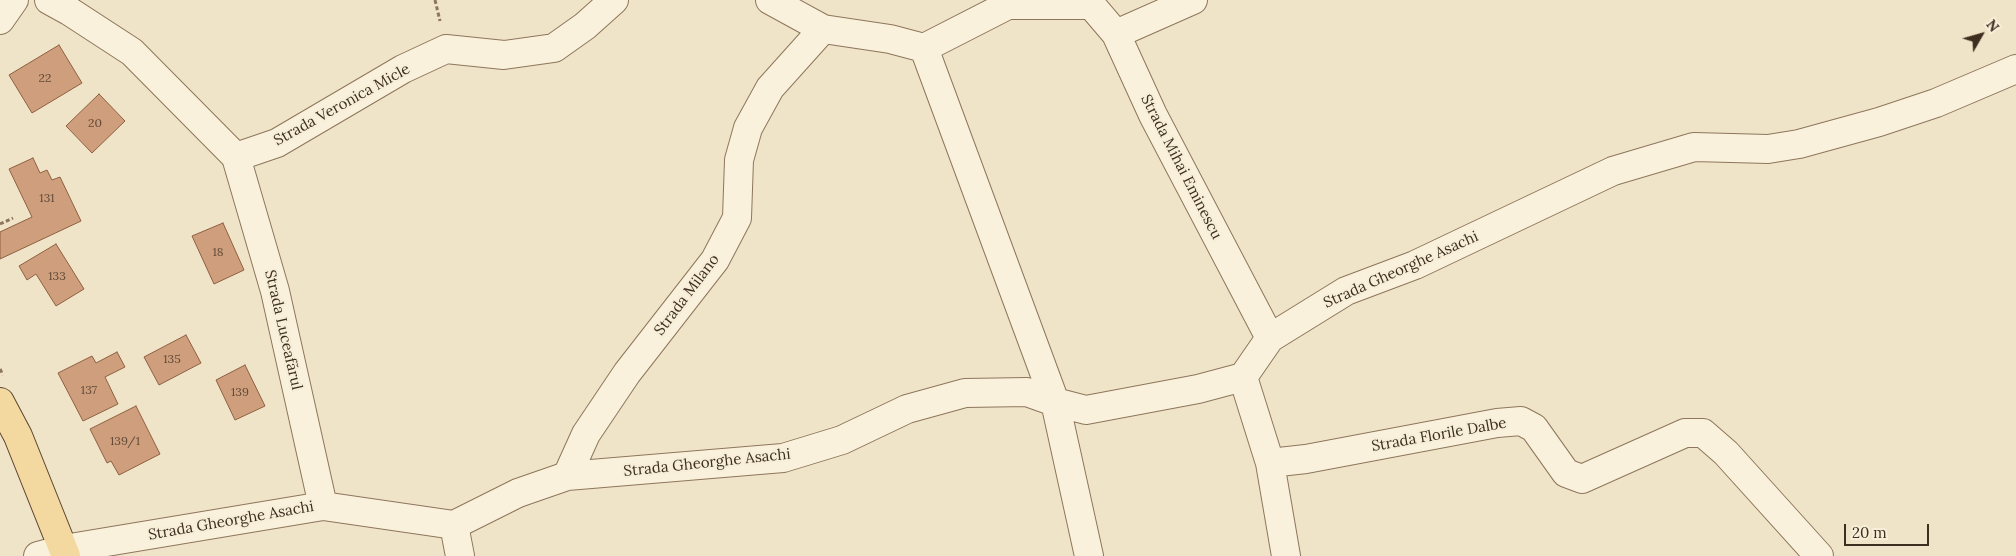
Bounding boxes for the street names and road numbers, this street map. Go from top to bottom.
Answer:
street label: Strada Veronica Micle [271,60,413,150]
street label: Strada Mihai Eminescu [1137,92,1225,242]
street label: Strada Gheorghe Asachi [1321,228,1481,312]
street label: Strada Milano [651,251,723,339]
street label: Strada Luceafărul [260,268,306,392]
street label: Strada Florile Dalbe [1370,414,1508,456]
street label: Strada Gheorghe Asachi [623,445,791,481]
street label: Strada Gheorghe Asachi [147,498,315,544]

